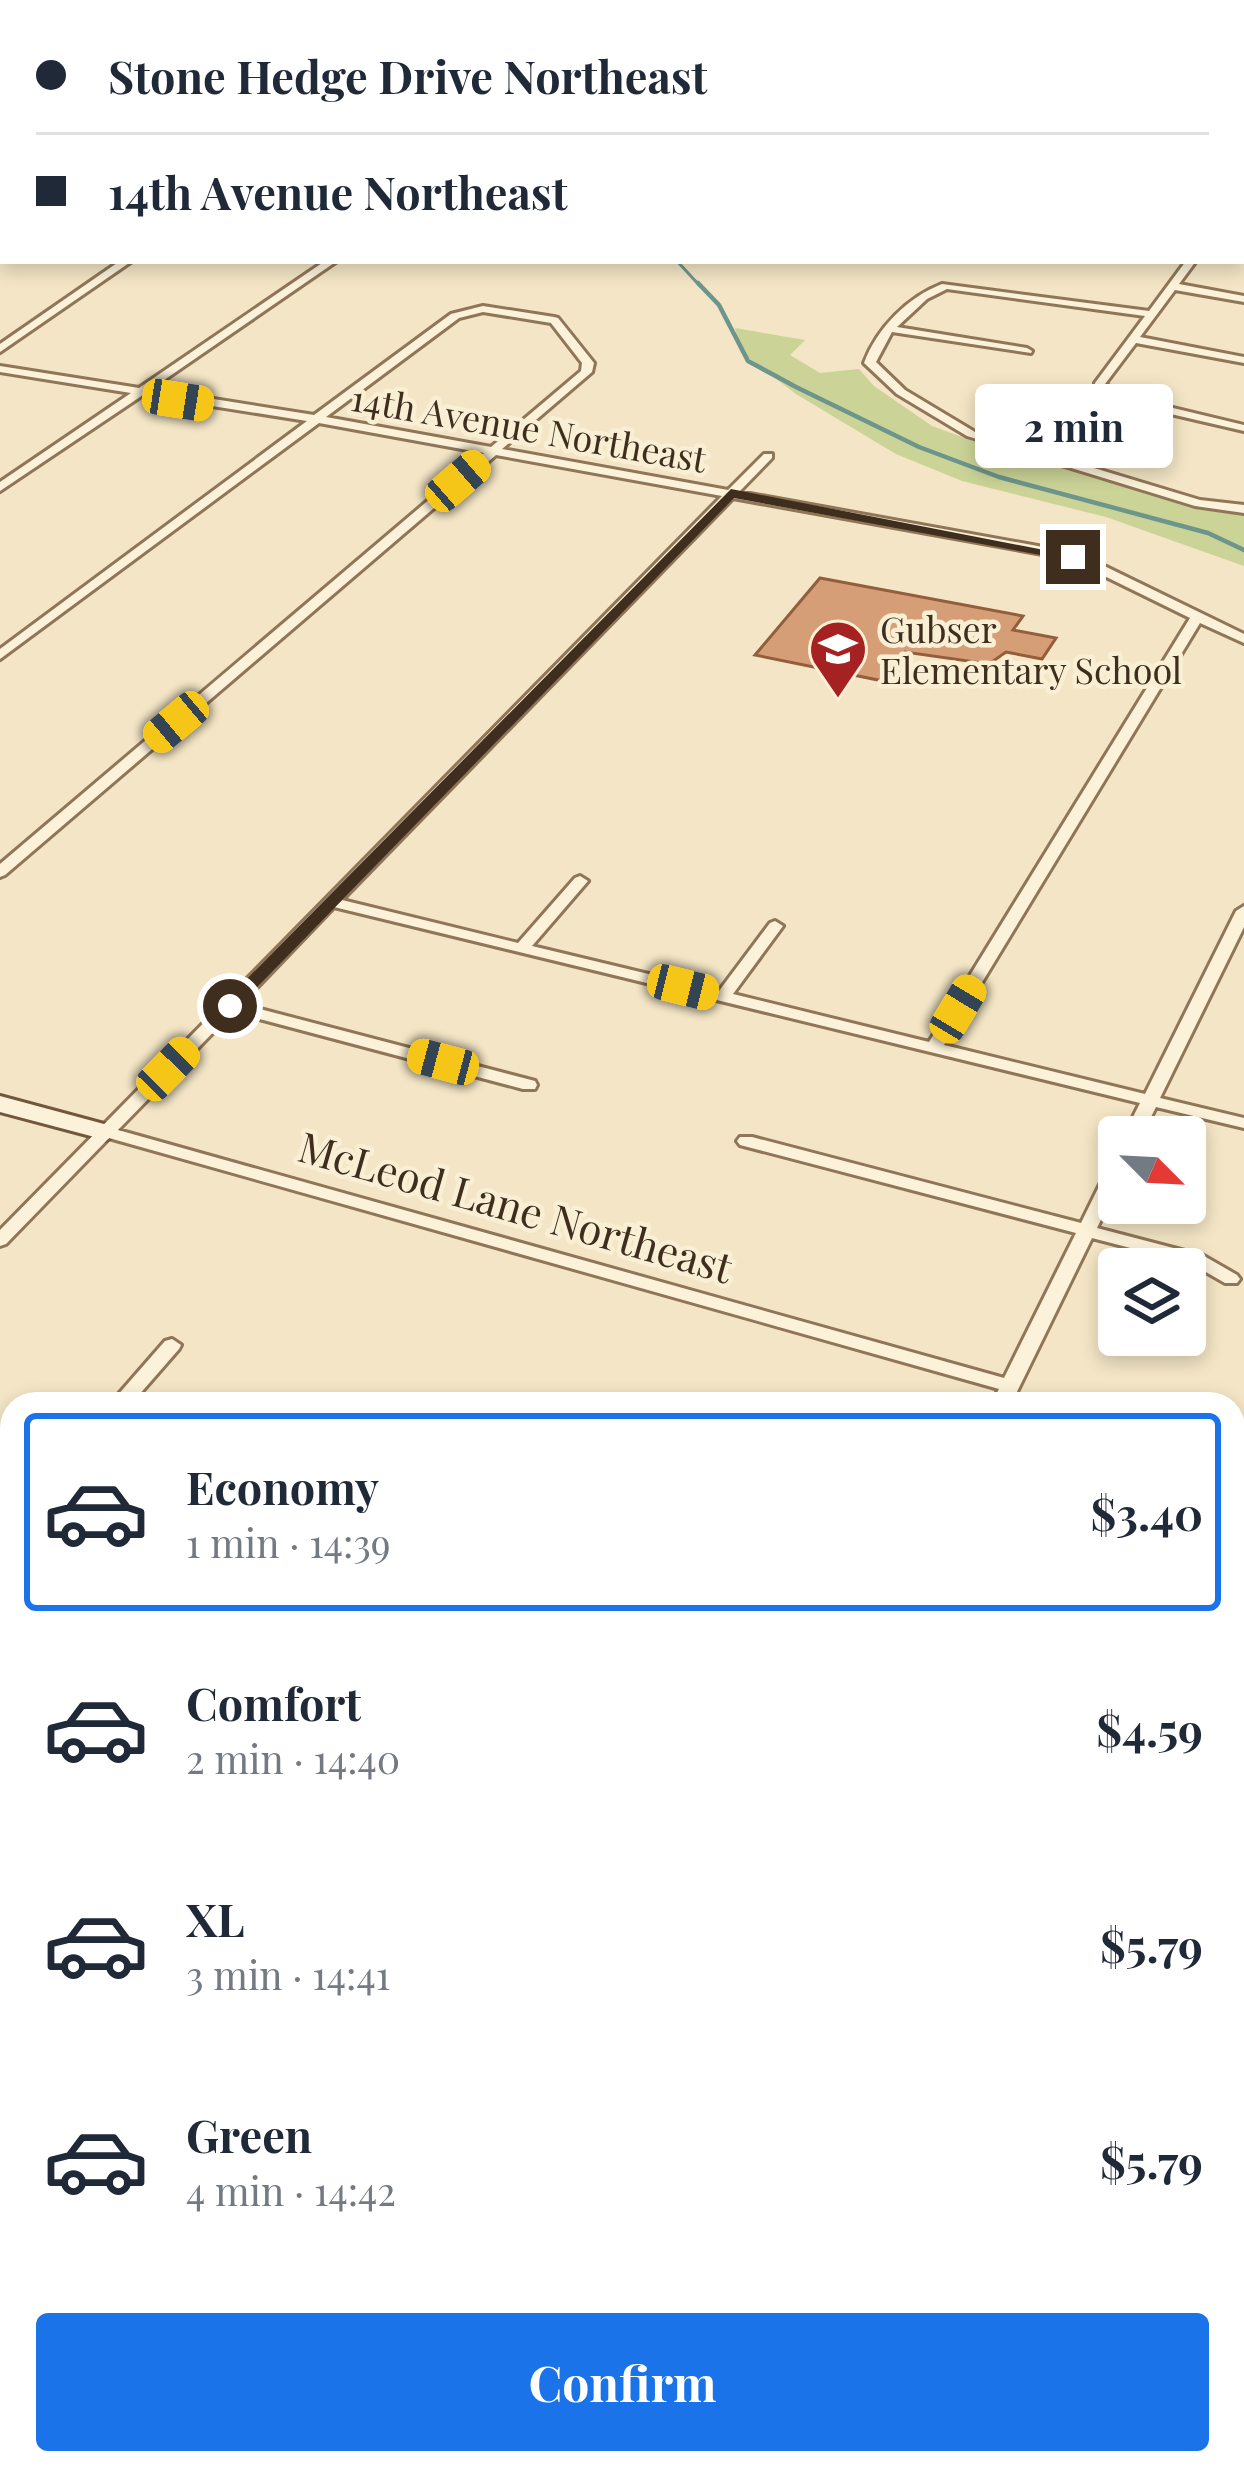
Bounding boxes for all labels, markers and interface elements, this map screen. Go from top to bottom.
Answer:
text: Stone Hedge Drive Northeast [108,45,707,105]
text: 14th Avenue Northeast [108,161,567,221]
street label: 14th Avenue Northeast [348,372,712,482]
car [140,377,216,423]
callout: 2 min [974,383,1172,467]
text: 2 min [1024,400,1124,452]
car [419,444,497,518]
route end [1046,530,1100,584]
place label: Gubser Elementary School [880,604,1182,693]
school or university icon: Gubser Elementary School [807,618,869,700]
car [137,685,215,759]
car [644,961,722,1013]
car [924,969,992,1049]
route start [203,979,257,1033]
car [130,1031,206,1107]
car [404,1035,482,1089]
north arrow [1098,1116,1206,1224]
map controls [1098,1116,1206,1356]
street label: McLeod Lane Northeast [293,1117,740,1295]
button: layers [1098,1248,1206,1356]
text: Economy [186,1456,379,1516]
icon: car [42,1458,150,1566]
text: $3.40 [1090,1482,1203,1542]
text: 1 min · 14:39 [186,1516,391,1568]
text: Comfort [186,1672,361,1732]
icon: car [42,1674,150,1782]
text: $4.59 [1096,1698,1203,1758]
text: 2 min · 14:40 [186,1732,400,1784]
text: XL [186,1888,245,1948]
icon: car [42,1890,150,1998]
text: $5.79 [1100,1914,1203,1974]
text: 3 min · 14:41 [186,1948,390,2000]
text: Green [186,2104,312,2164]
icon: car [42,2106,150,2214]
text: $5.79 [1100,2130,1203,2190]
text: 4 min · 14:42 [186,2164,396,2216]
button: Confirm [36,2313,1209,2451]

